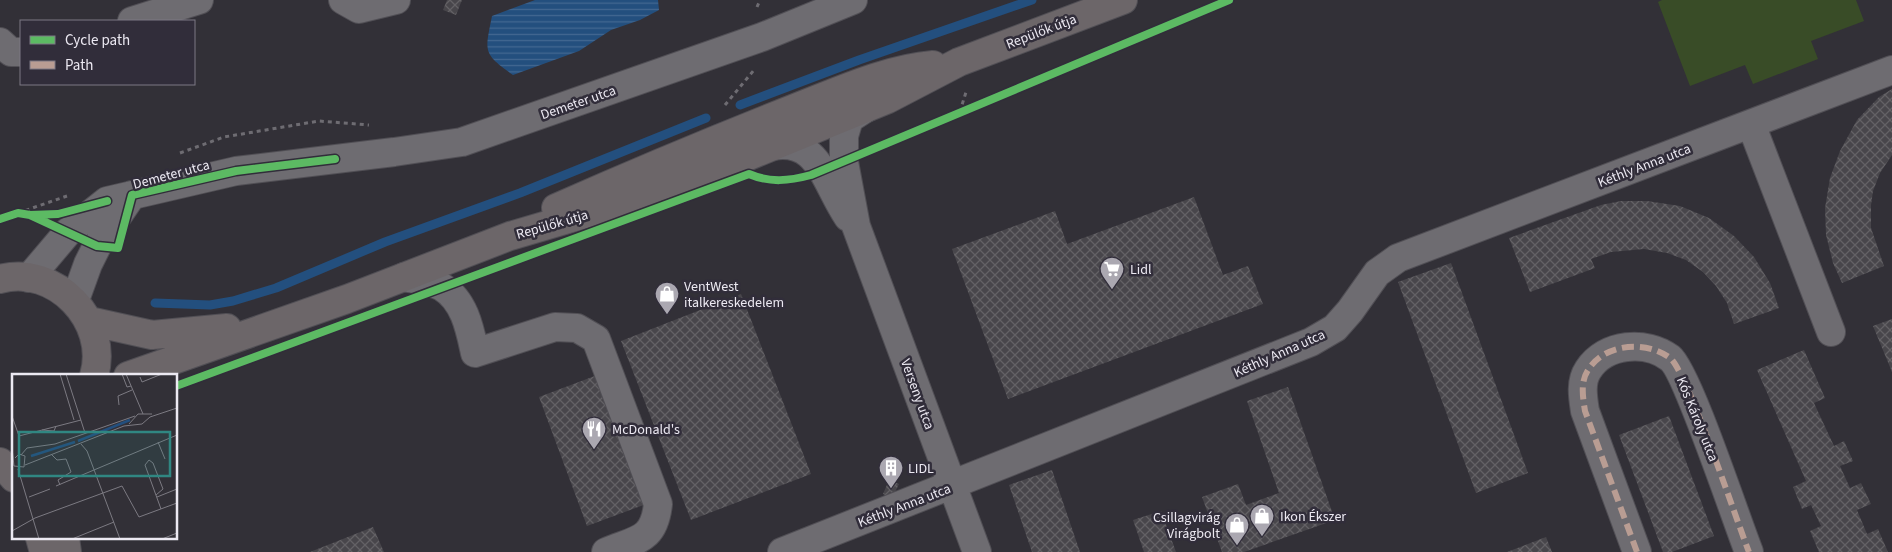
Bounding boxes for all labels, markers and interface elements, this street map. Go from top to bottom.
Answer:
street label: Repülők útja [1003,9,1079,55]
legend [20,20,195,85]
text: Cycle path [65,30,130,51]
text: Path [65,55,93,76]
street label: Demeter utca [538,81,619,125]
street label: Kéthly Anna utca [1595,139,1694,193]
street label: Demeter utca [131,155,212,195]
street label: Repülők útja [514,205,591,245]
supermarket icon: Lidl [1099,256,1125,290]
place label: Lidl [1130,260,1152,280]
place label: VentWest italkereskedelem [684,277,784,313]
shop icon: VentWest italkereskedelem [654,281,680,315]
street label: Kéthly Anna utca [1230,325,1328,383]
street label: Verseny utca [895,356,939,433]
inset map [12,374,178,540]
street label: Kós Károly utca [1671,374,1723,465]
restaurant icon: McDonald's [581,416,607,450]
place label: McDonald's [612,420,680,440]
building icon: LIDL [878,455,904,489]
place label: LIDL [908,459,934,479]
street label: Kéthly Anna utca [855,479,954,533]
shop icon: Ikon Ékszer [1249,503,1275,537]
place label: Ikon Ékszer [1280,507,1346,527]
place label: Csillagvirág Virágbolt [1153,508,1220,544]
shop icon: Csillagvirág Virágbolt [1224,512,1250,546]

